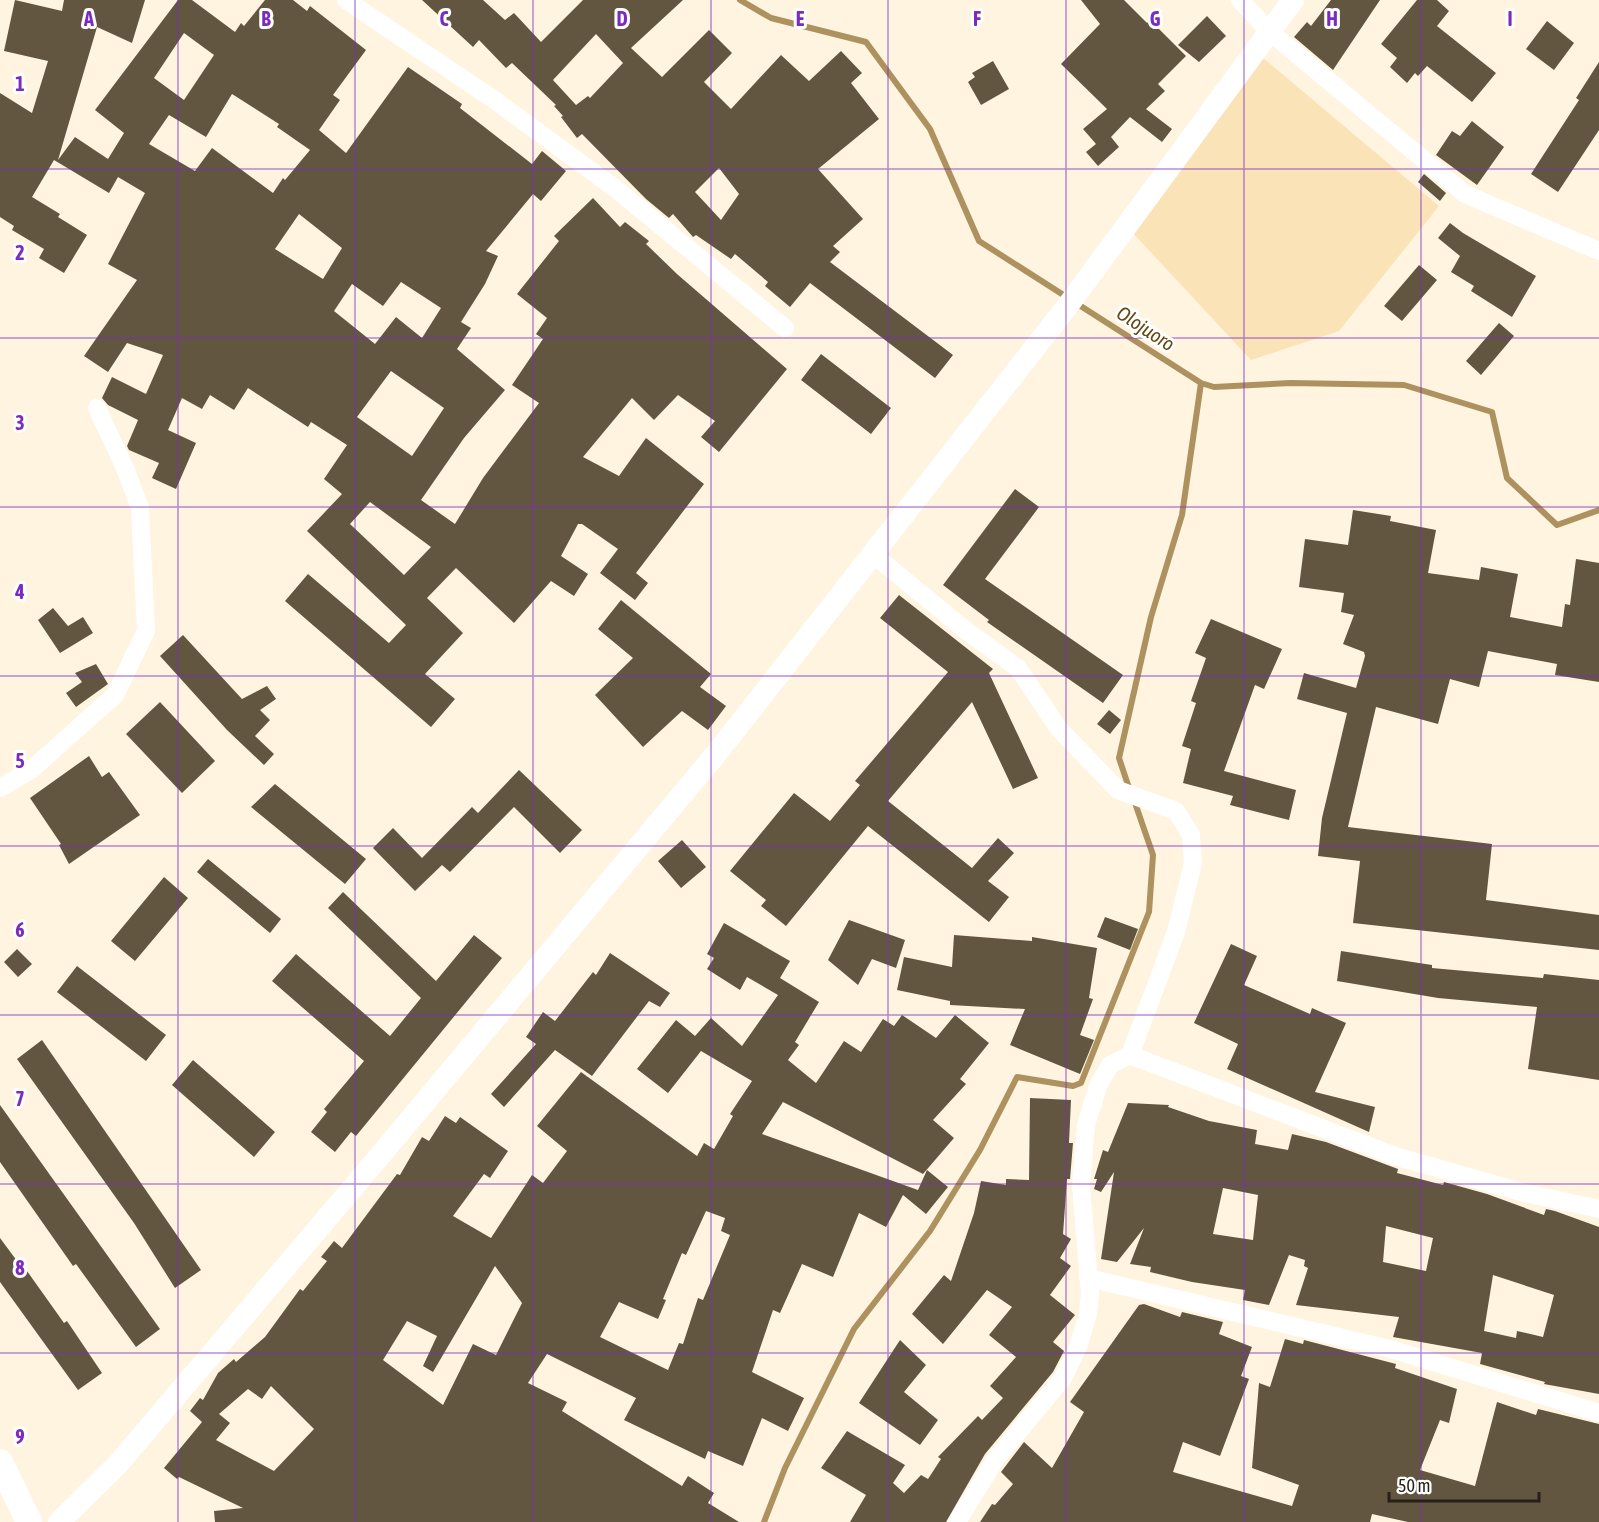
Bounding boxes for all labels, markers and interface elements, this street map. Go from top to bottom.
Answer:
text: A [83,7,94,30]
text: B [261,7,271,30]
text: C [440,7,449,30]
text: D [616,7,628,30]
text: E [796,7,805,30]
text: F [973,7,981,30]
text: G [1150,7,1161,30]
text: H [1326,7,1338,30]
text: I [1507,7,1513,30]
text: 1 [15,72,25,95]
text: 2 [15,241,25,264]
water label: Olojuoro [1113,301,1179,355]
text: 3 [15,411,25,434]
text: 4 [14,580,25,603]
text: 5 [15,749,25,772]
text: 6 [15,918,25,941]
text: 7 [15,1087,25,1110]
text: 8 [15,1256,25,1279]
text: 9 [15,1425,25,1448]
scale bar [1389,1465,1539,1503]
text: 50 m [1398,1475,1430,1496]

